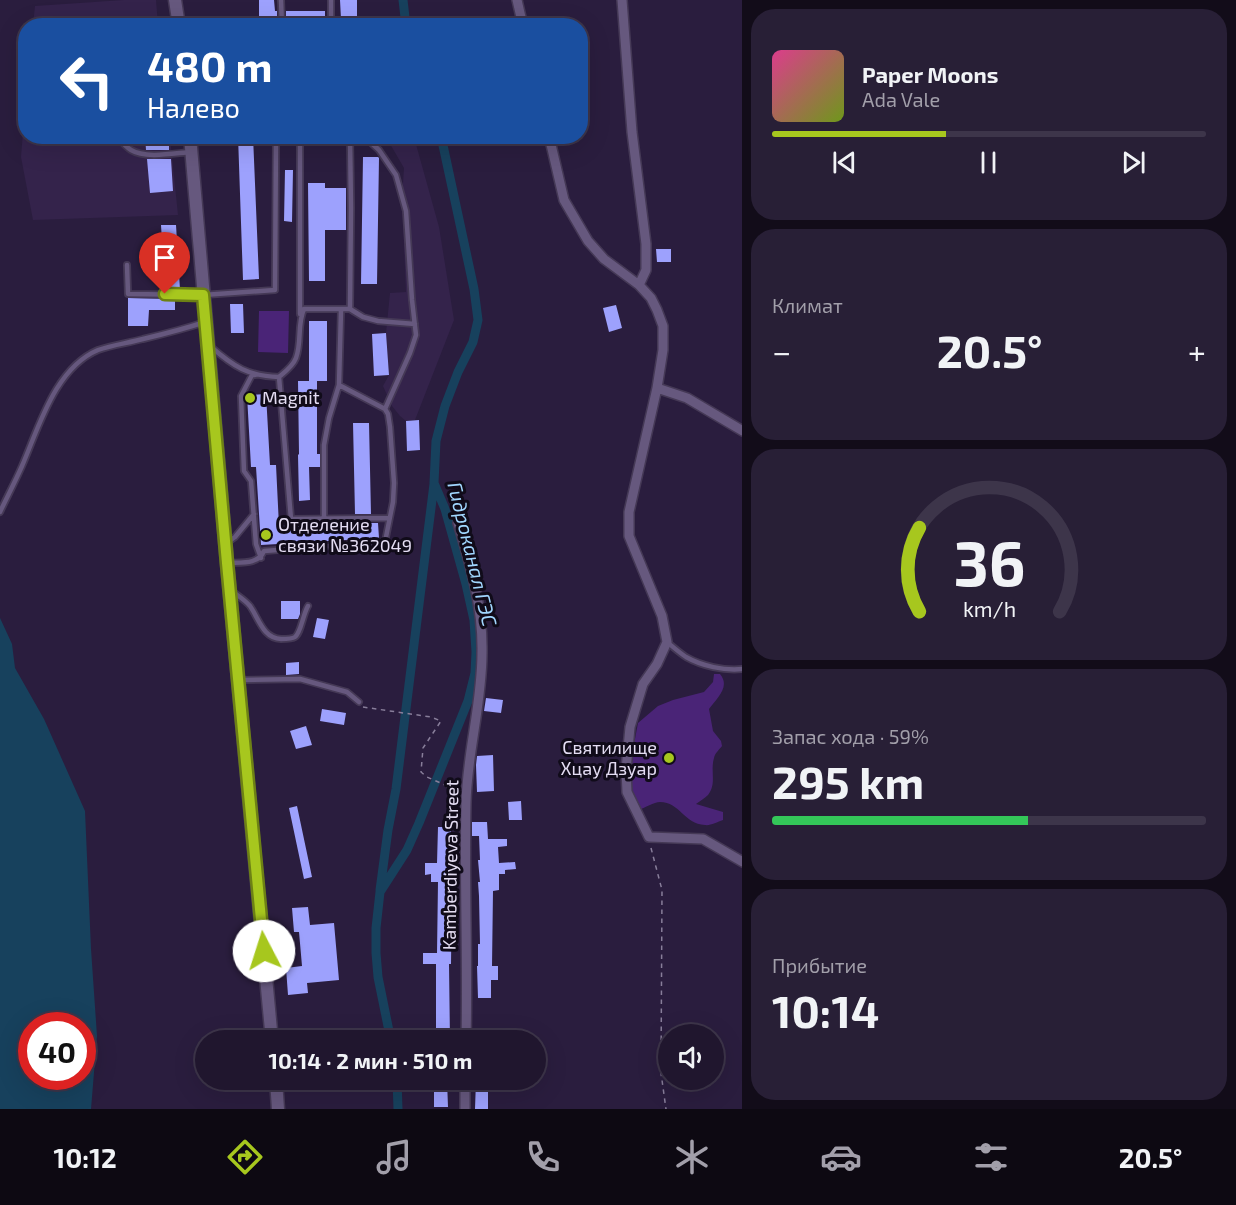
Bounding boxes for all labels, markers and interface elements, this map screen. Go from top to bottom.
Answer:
text: 480 m [147,40,273,90]
icon: left [48,42,126,120]
text: Paper Moons [862,61,998,87]
text: Ada Vale [862,87,940,111]
text: Налево [147,91,240,123]
icon: previous [828,146,861,179]
icon: pause [972,146,1005,179]
icon: next [1117,146,1150,179]
pin [139,232,190,294]
icon: arrive [148,241,181,274]
text: Климат [772,293,843,317]
text: 20.5° [937,323,1042,377]
text: − [772,331,791,371]
text: + [1188,331,1206,371]
place label: Magnit [262,386,320,408]
marker: Magnit [243,391,257,405]
water label: Гидроканал ГЭС [443,479,503,629]
place label: Отделение связи №362049 [278,513,412,556]
text: 36 [953,524,1025,599]
marker: Отделение связи №362049 [259,528,273,542]
text: km/h [962,596,1016,621]
text: Запас хода · 59% [772,724,929,748]
place label: Святилище Хцау Дзуар [561,736,657,779]
marker: Святилище Хцау Дзуар [662,751,676,765]
text: 295 km [772,754,924,808]
street label: Kamberdiyeva Street [438,779,462,950]
position arrow [232,919,296,983]
text: Прибытие [772,953,867,977]
text: 10:14 [772,983,880,1037]
speed limit sign: 40 [18,1012,96,1090]
map controls [658,1024,724,1090]
button: sound [658,1024,724,1090]
text: 10:14 · 2 мин · 510 m [269,1047,472,1073]
icon: directions [224,1136,266,1178]
icon: music [373,1136,415,1178]
icon: phone [522,1136,564,1178]
icon: climate [671,1136,713,1178]
icon: car [820,1136,862,1178]
icon: filters [970,1136,1012,1178]
text: 10:12 [54,1141,117,1173]
text: 20.5° [1119,1141,1182,1173]

